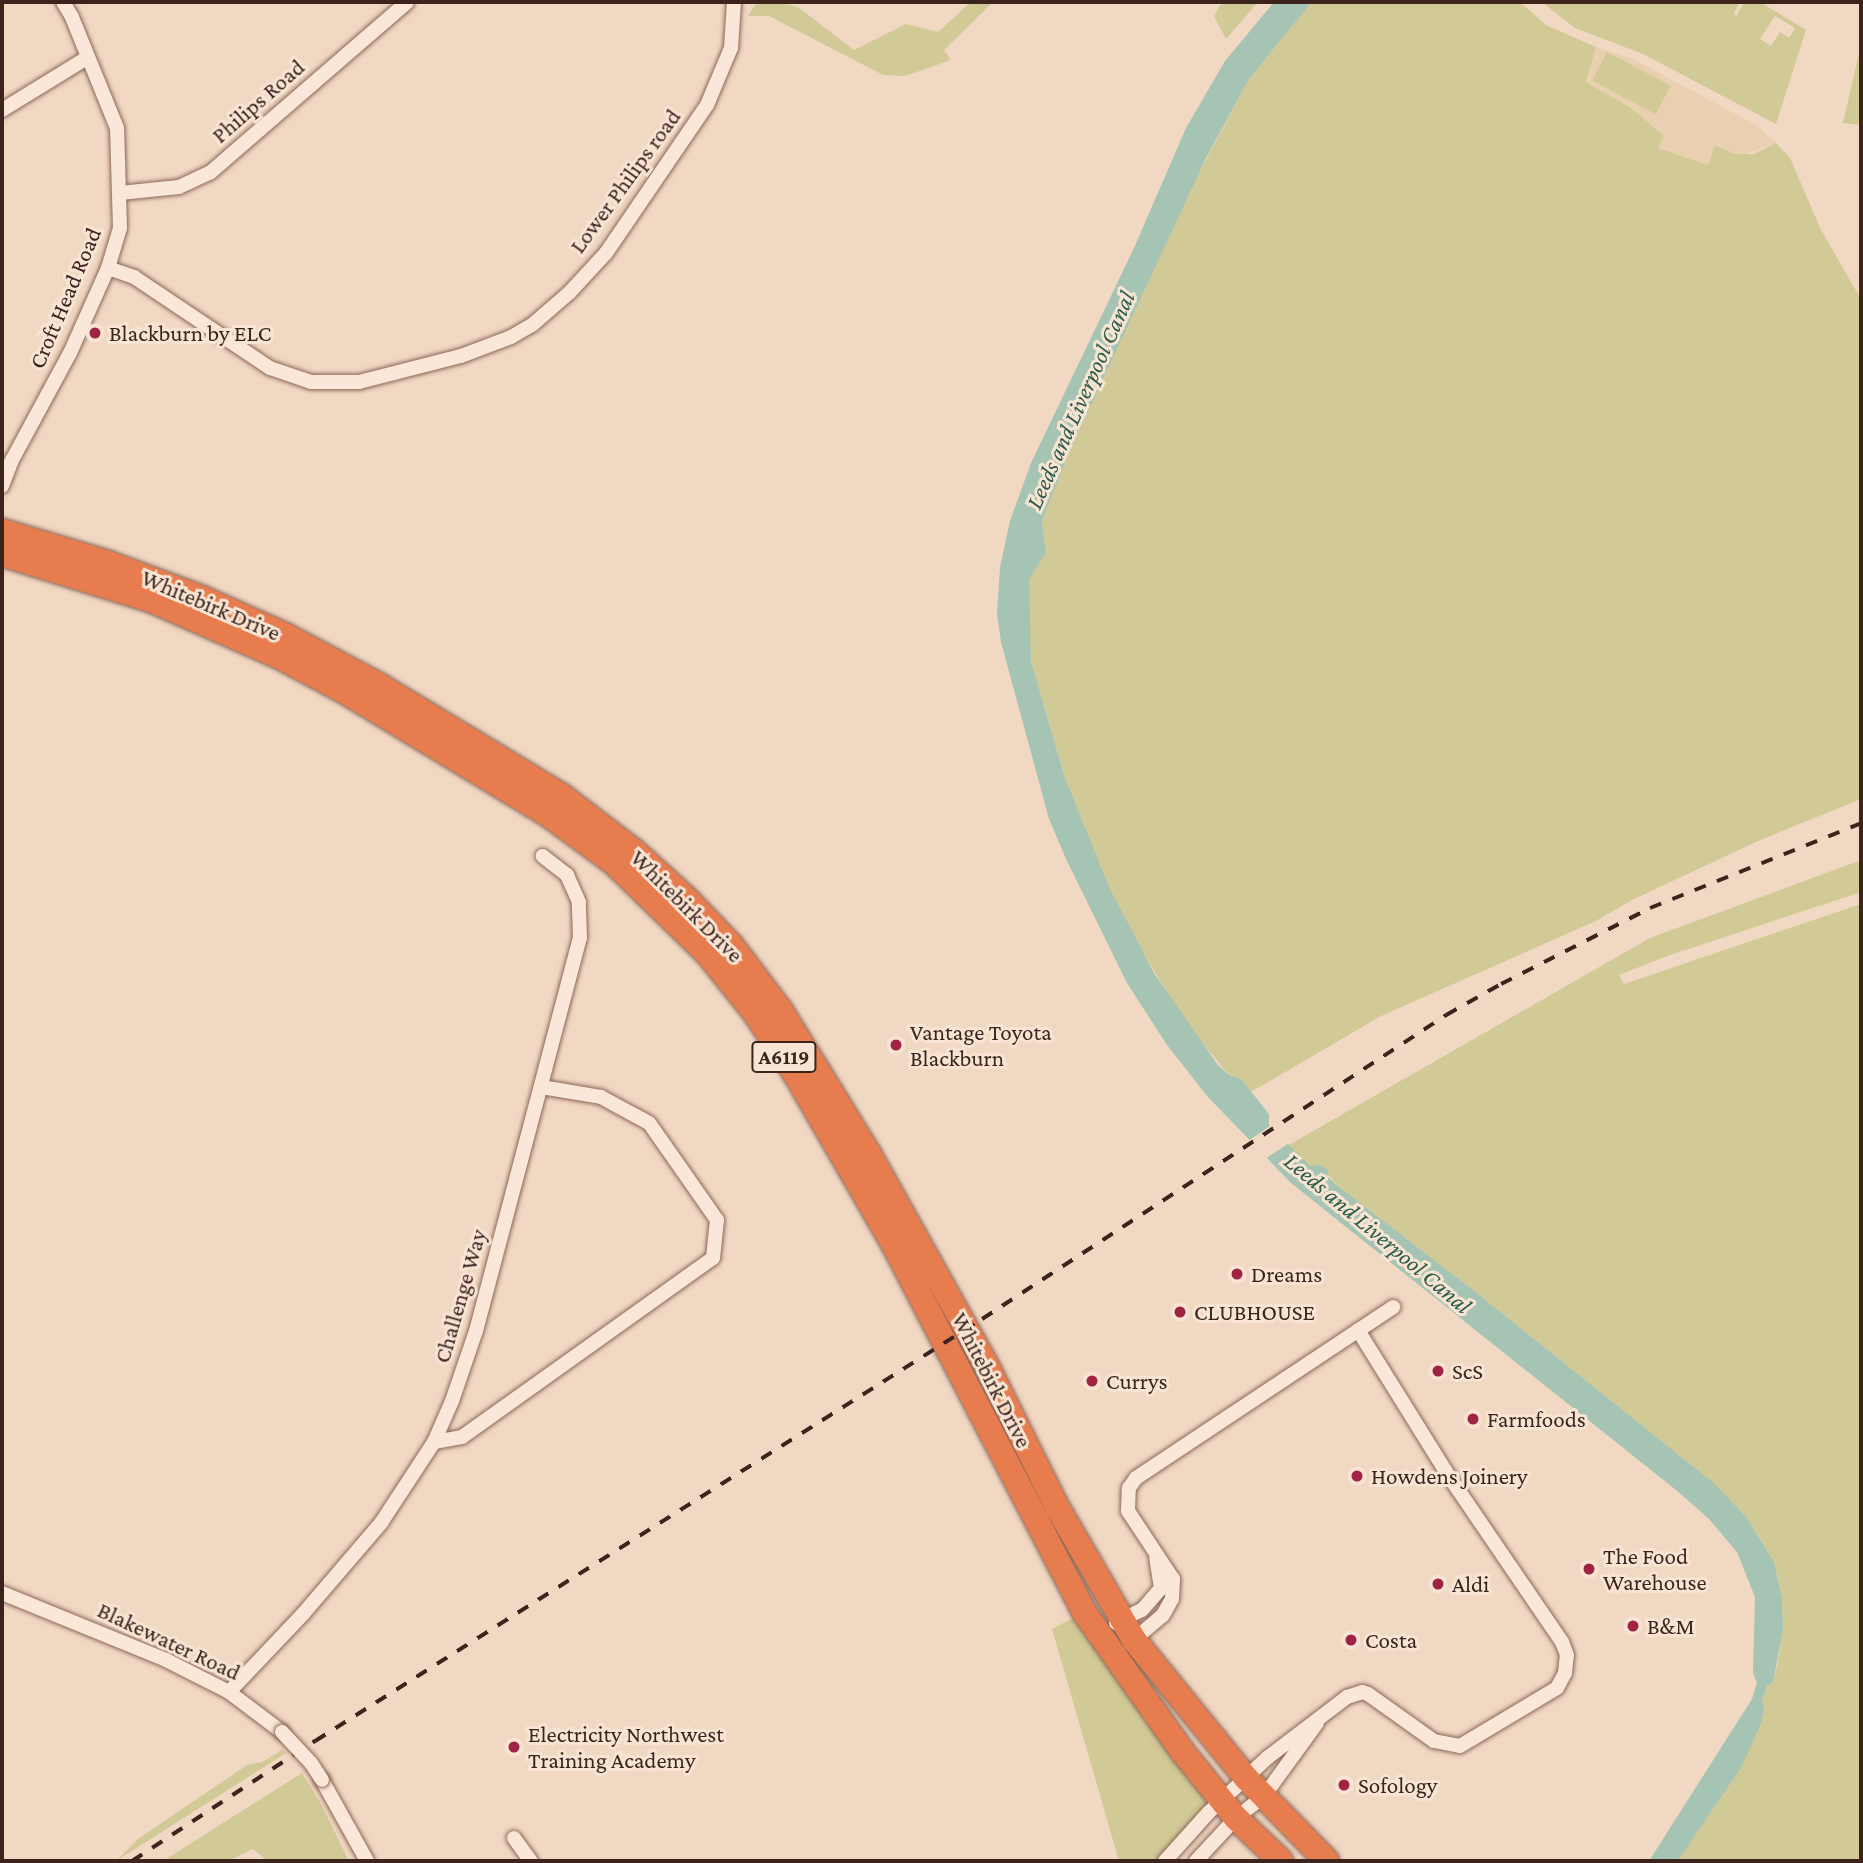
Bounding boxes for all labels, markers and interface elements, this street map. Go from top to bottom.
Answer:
street label: Philips Road [206,53,310,149]
street label: Lower Philips road [563,104,687,258]
street label: Croft Head Road [23,223,107,373]
water label: Leeds and Liverpool Canal [1019,287,1141,513]
place label: Blackburn by ELC [109,319,271,347]
marker: Blackburn by ELC [87,325,103,341]
street label: Whitebirk Drive [137,563,285,647]
street label: Whitebirk Drive [625,844,749,968]
place label: Vantage Toyota Blackburn [910,1018,1052,1072]
marker: Vantage Toyota Blackburn [888,1037,904,1053]
road number: A6119 [751,1040,817,1074]
water label: Leeds and Liverpool Canal [1279,1146,1477,1320]
street label: Challenge Way [428,1226,492,1366]
place label: Dreams [1251,1260,1322,1288]
marker: Dreams [1229,1266,1245,1282]
place label: CLUBHOUSE [1194,1298,1315,1326]
marker: CLUBHOUSE [1172,1304,1188,1320]
street label: Whitebirk Drive [946,1308,1038,1452]
place label: ScS [1452,1357,1483,1385]
marker: ScS [1430,1363,1446,1379]
place label: Currys [1106,1367,1168,1395]
marker: Currys [1084,1373,1100,1389]
place label: Farmfoods [1487,1405,1586,1433]
marker: Farmfoods [1465,1411,1481,1427]
place label: Howdens Joinery [1371,1462,1528,1490]
marker: Howdens Joinery [1349,1468,1365,1484]
place label: The Food Warehouse [1603,1542,1707,1596]
marker: The Food Warehouse [1581,1561,1597,1577]
place label: Aldi [1452,1570,1489,1598]
marker: Aldi [1430,1576,1446,1592]
street label: Blakewater Road [93,1596,245,1686]
place label: B&M [1647,1612,1695,1640]
marker: B&M [1625,1618,1641,1634]
place label: Costa [1365,1626,1417,1654]
marker: Costa [1343,1632,1359,1648]
place label: Electricity Northwest Training Academy [528,1720,724,1774]
marker: Electricity Northwest Training Academy [506,1739,522,1755]
place label: Sofology [1358,1771,1437,1799]
marker: Sofology [1336,1777,1352,1793]

